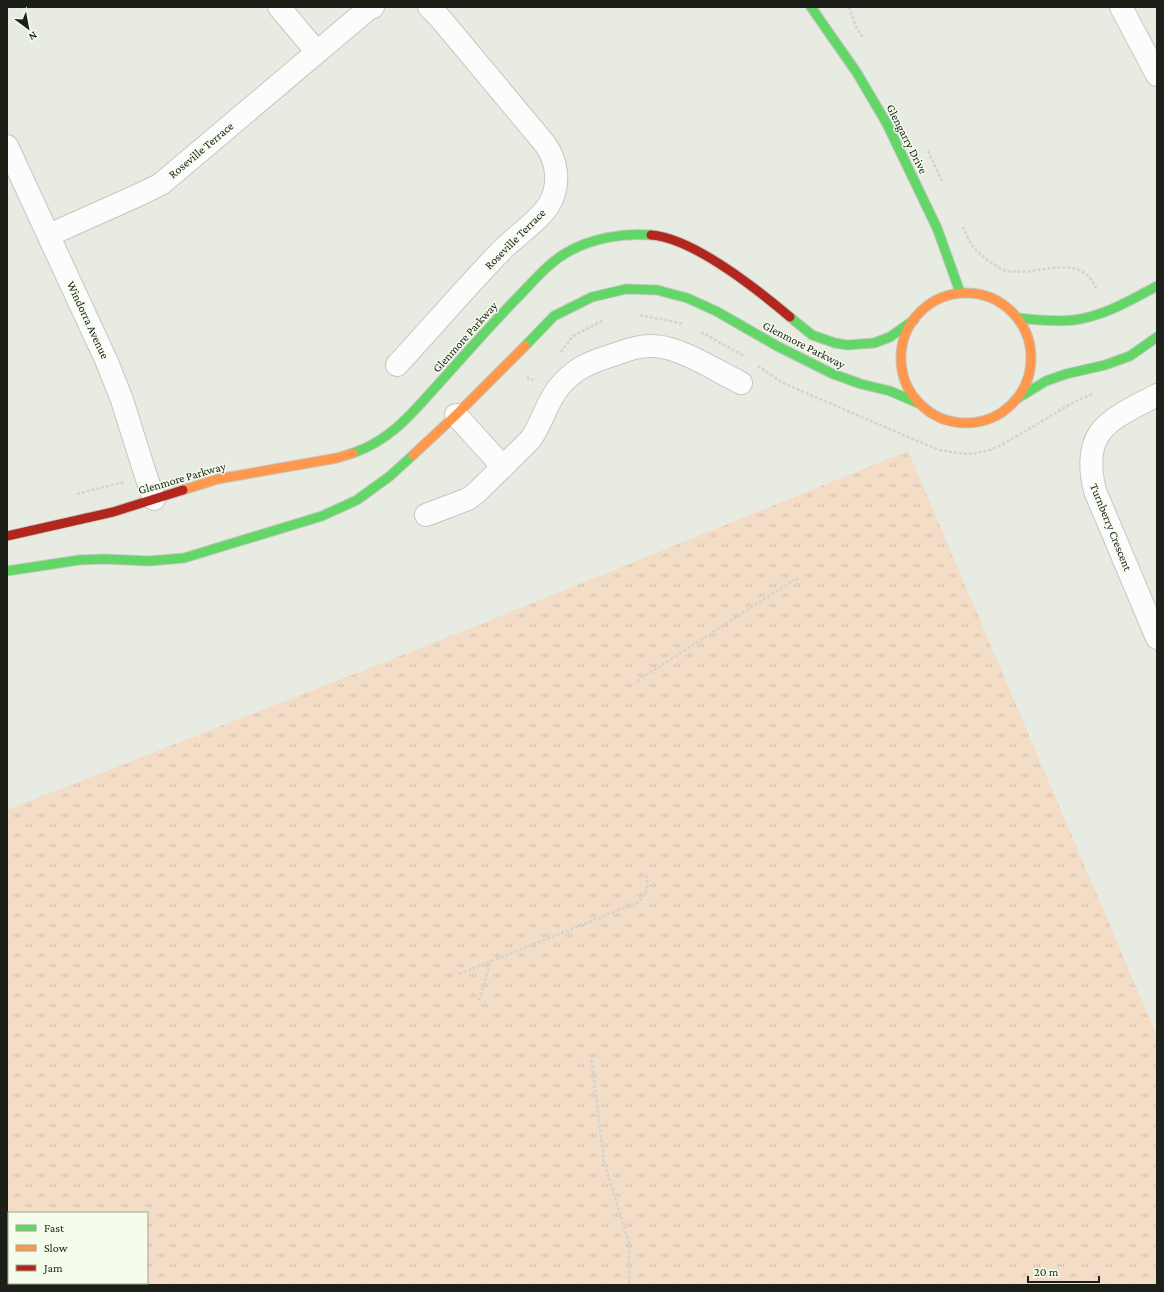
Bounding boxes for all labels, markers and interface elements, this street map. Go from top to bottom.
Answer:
north arrow [8,8,48,48]
text: N [27,29,40,44]
street label: Glengarry Drive [883,102,931,176]
street label: Roseville Terrace [166,119,236,181]
street label: Roseville Terrace [482,206,548,272]
street label: Windorra Avenue [64,279,112,361]
street label: Glenmore Parkway [430,298,501,375]
street label: Glenmore Parkway [761,318,848,372]
street label: Glenmore Parkway [137,459,228,497]
street label: Turnberry Crescent [1087,481,1135,574]
legend [8,1212,148,1284]
text: Fast [44,1221,65,1235]
text: Slow [44,1241,68,1255]
scale bar [1028,1258,1099,1284]
text: Jam [43,1261,63,1275]
text: 20 m [1034,1265,1059,1279]

